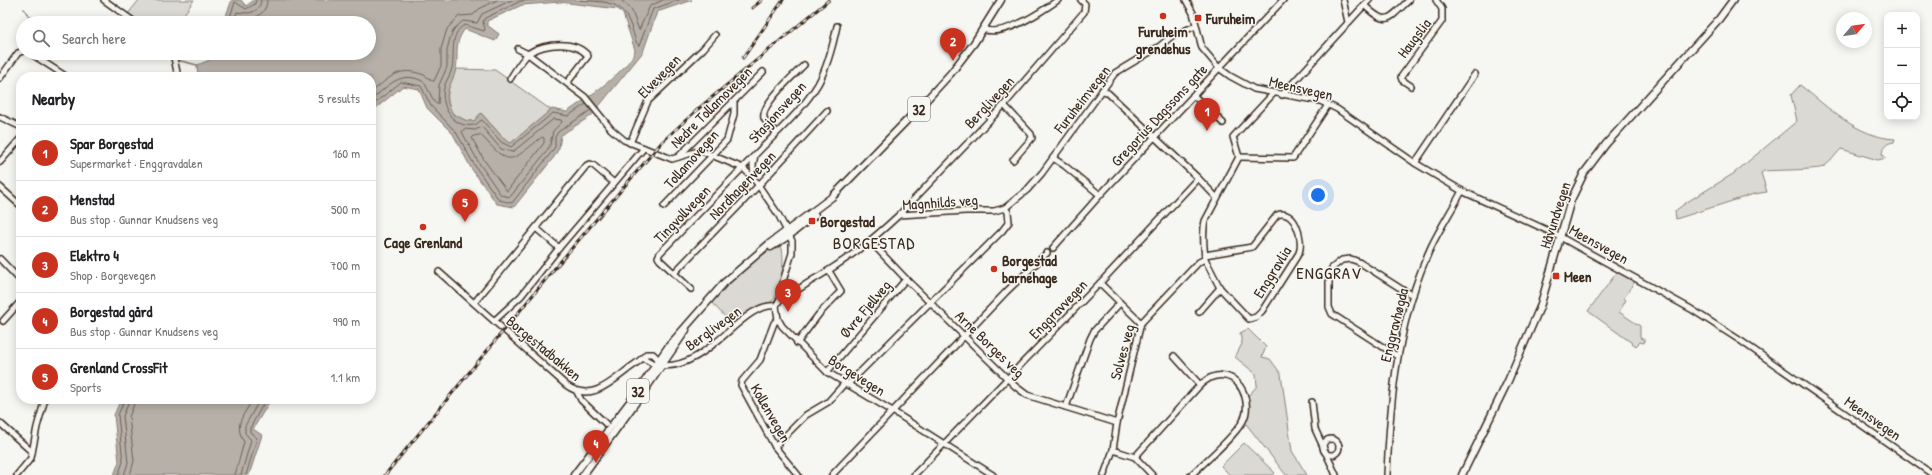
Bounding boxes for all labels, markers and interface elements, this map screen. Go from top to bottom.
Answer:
place label: Furuheim [1205,8,1255,29]
marker: Furuheim grendehus [1158,11,1168,21]
north arrow [1836,12,1872,48]
map controls [1884,12,1920,120]
button: + [1884,12,1920,48]
marker: Furuheim [1193,13,1203,23]
street label: Haugslia [1392,14,1436,62]
search box [16,16,376,60]
place label: Furuheim grendehus [1135,21,1191,60]
icon: search [30,27,52,49]
text: Search here [62,28,126,49]
pin: 2 [940,28,966,61]
button: − [1884,48,1920,84]
street label: Elvevegen [633,49,685,103]
street label: Gregorius Dagssons gate [1106,59,1212,171]
street label: Nedre Tollamovegen [665,61,757,153]
street label: Furuheimvegen [1048,61,1115,138]
street label: Meensvegen [1267,70,1335,106]
street label: Berglivegen [959,71,1019,133]
street label: Stasjonsvegen [743,76,811,148]
button: locate [1884,84,1920,120]
text: Nearby [32,87,75,110]
text: 5 results [318,89,360,107]
road number: 32 [908,97,930,121]
pin: 1 [1194,98,1220,131]
street label: Tollamovegen [659,125,723,193]
text: Spar Borgestad [70,133,153,154]
text: 1 [43,144,47,162]
text: 160 m [332,144,360,162]
street label: Nordhagenvegen [704,146,780,224]
text: Supermarket · Enggravdalen [70,154,203,172]
street label: Håvundvegen [1534,179,1576,251]
street label: Tingvollvegen [649,180,715,248]
your location [1308,185,1328,205]
text: Menstad [70,189,114,210]
pin: 5 [452,189,478,222]
street label: Magnhilds veg [902,189,979,215]
text: 2 [42,200,48,218]
text: 500 m [331,200,360,218]
text: Bus stop · Gunnar Knudsens veg [70,210,218,228]
place label: Borgestad [820,211,875,233]
marker: Borgestad [807,216,817,226]
street label: Meensvegen [1566,219,1633,269]
marker: Cage Grenland [418,222,428,232]
district label: BORGESTAD [833,231,915,254]
place label: Cage Grenland [384,232,462,254]
street label: Enggravlia [1248,242,1296,302]
text: Elektro 4 [70,245,119,266]
place label: Borgestad barnehage [1002,250,1057,289]
text: 3 [42,256,48,274]
text: 700 m [330,256,360,274]
district label: ENGGRAV [1296,261,1362,284]
marker: Borgestad barnehage [989,264,999,274]
text: Shop · Borgevegen [70,266,156,284]
place label: Meen [1564,266,1592,287]
marker: Meen [1551,271,1561,281]
street label: Enggravvegen [1024,274,1092,344]
street label: Øvre Fjellveg [834,275,896,343]
pin: 3 [775,279,801,312]
street label: Enggravhøgda [1375,286,1413,364]
street label: Berglivegen [681,300,746,356]
text: Borgestad gård [70,301,152,322]
street label: Arne Borges veg [951,305,1030,383]
street label: Borgestadbakken [502,310,586,386]
text: 4 [43,312,47,330]
text: 990 m [333,312,360,330]
text: Bus stop · Gunnar Knudsens veg [70,322,218,340]
street label: Solves veg [1105,322,1140,382]
street label: Borgevegen [825,349,890,401]
text: Grenland CrossFit [70,357,167,378]
text: 5 [42,368,48,386]
text: 1.1 km [331,368,360,386]
text: Sports [70,378,101,396]
road number: 32 [627,379,649,403]
street label: Kollenvegen [746,380,796,446]
street label: Meensvegen [1840,391,1906,445]
pin: 4 [583,430,609,463]

